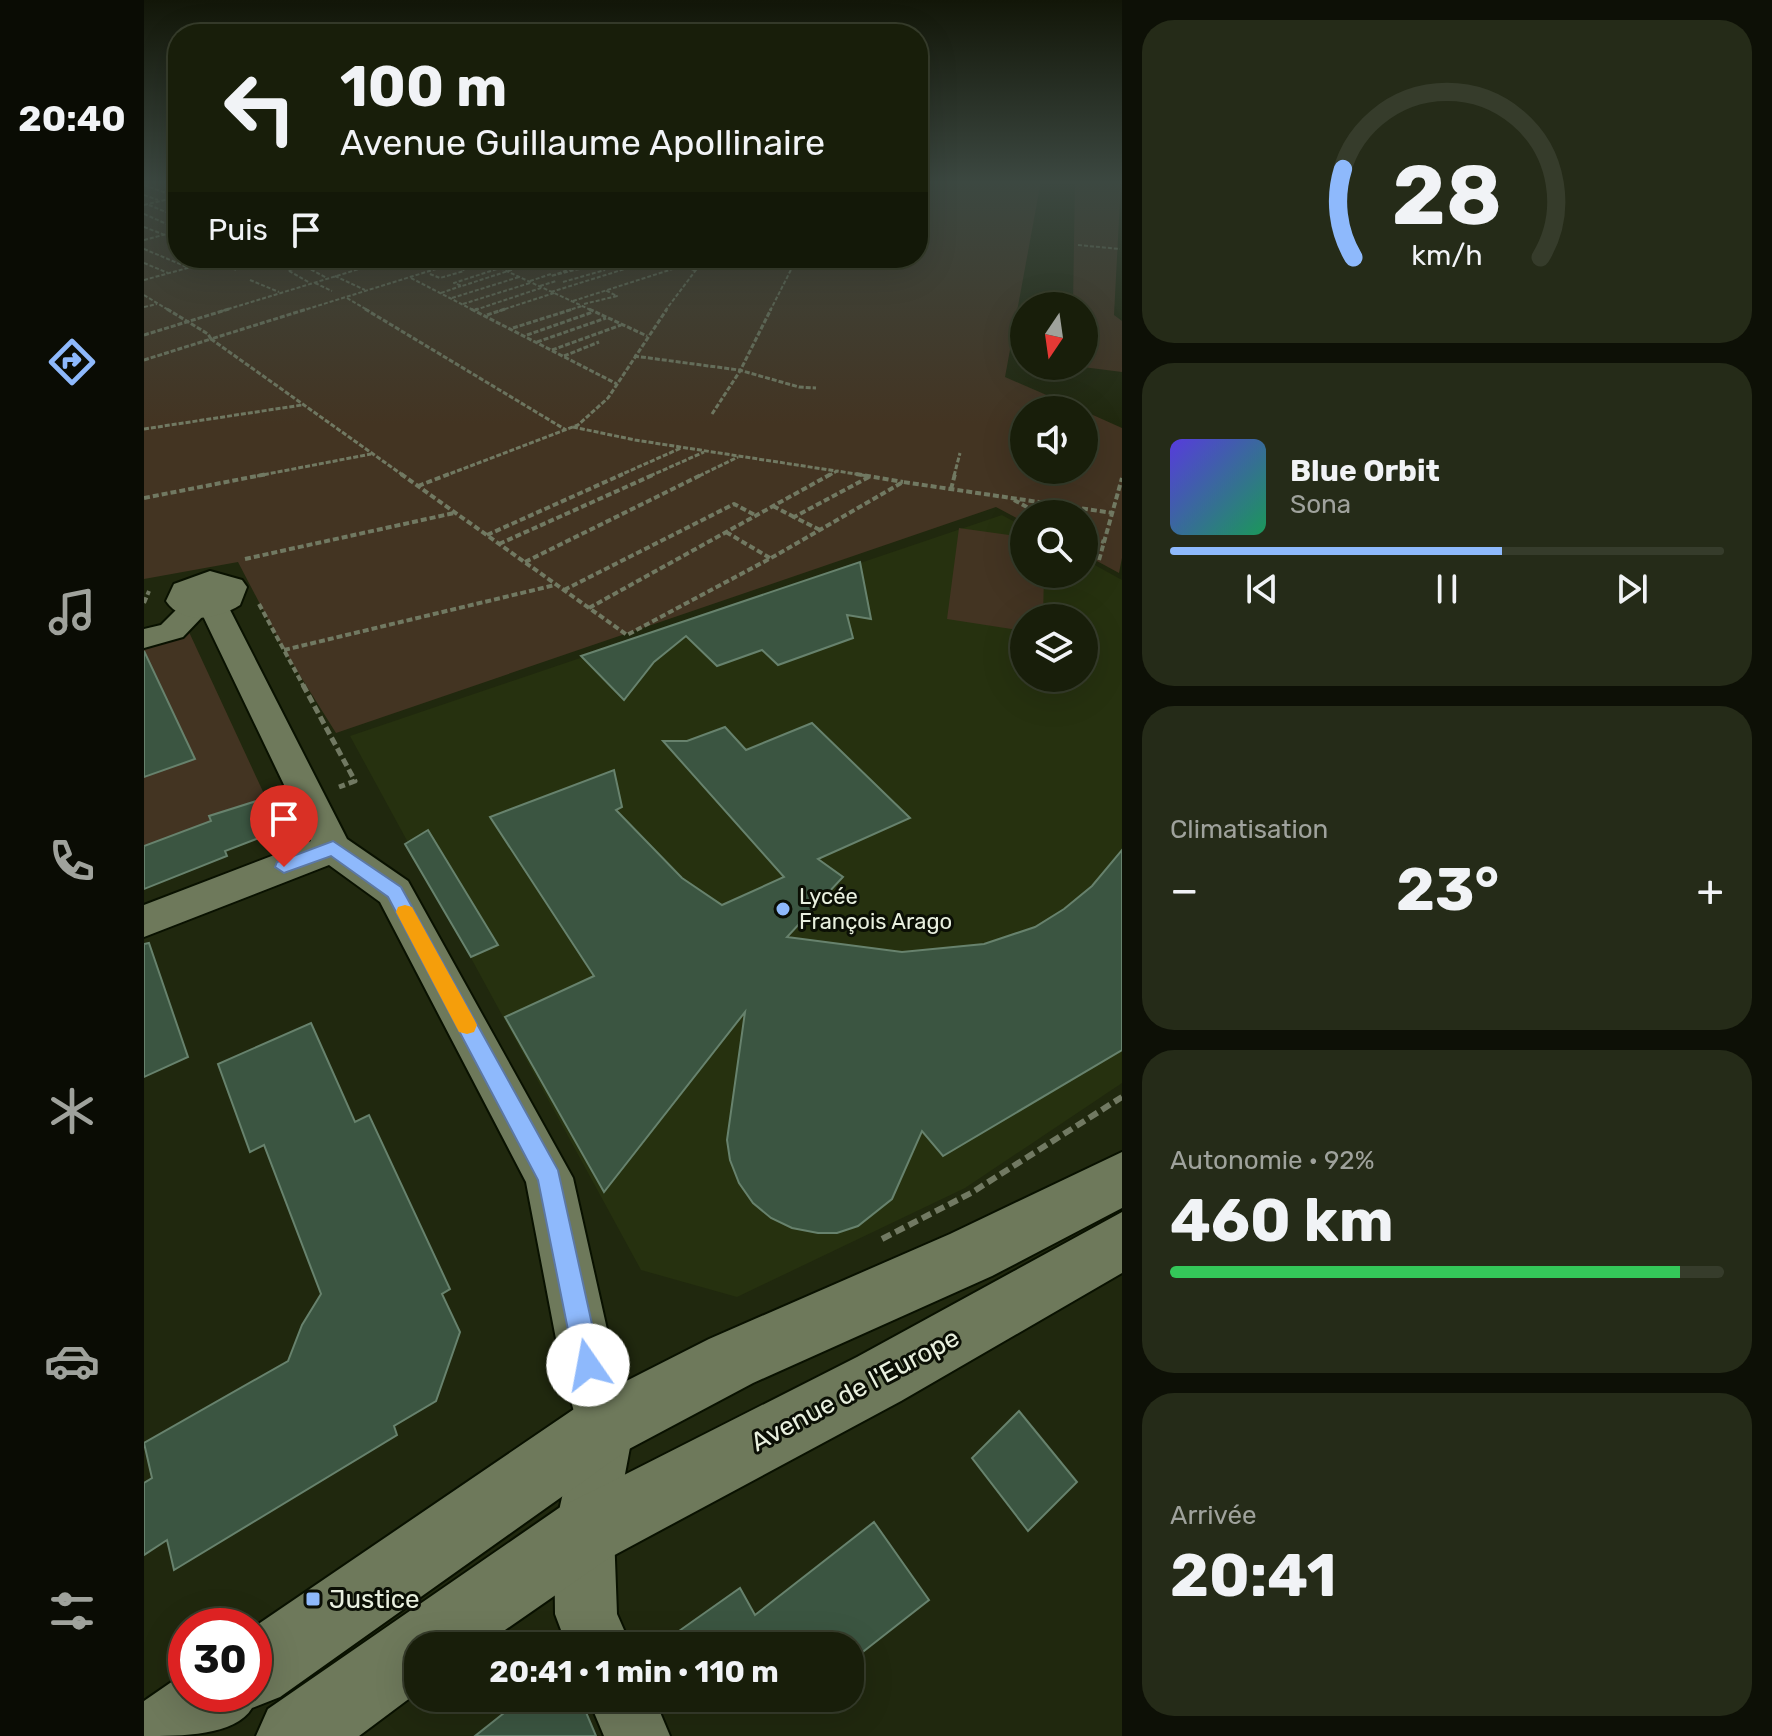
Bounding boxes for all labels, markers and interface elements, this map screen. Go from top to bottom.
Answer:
text: 100 m [340,54,507,120]
icon: left [208,56,312,160]
text: 20:40 [18,97,126,140]
text: Avenue Guillaume Apollinaire [340,121,825,164]
text: 28 [1392,145,1502,244]
icon: arrive [284,208,328,252]
text: Puis [208,212,268,248]
text: km/h [1411,238,1483,272]
north arrow [1010,292,1098,380]
map controls [1010,292,1098,692]
icon: directions [44,334,100,390]
button: sound [1010,396,1098,484]
text: Blue Orbit [1290,453,1440,489]
text: Sona [1290,489,1351,520]
button: search [1010,500,1098,588]
icon: previous [1240,567,1284,611]
icon: pause [1425,567,1469,611]
icon: next [1610,567,1654,611]
icon: music [44,584,100,640]
button: layers [1010,604,1098,692]
pin [250,785,318,867]
icon: arrive [262,797,306,841]
text: Climatisation [1170,814,1328,845]
icon: phone [44,833,100,889]
text: 23° [1396,854,1499,925]
text: − [1170,864,1199,916]
text: + [1697,864,1724,916]
place label: Lycée François Arago [799,883,952,935]
marker: Lycée François Arago [774,900,792,918]
icon: climate [44,1083,100,1139]
text: Autonomie · 92% [1170,1145,1374,1176]
text: 460 km [1170,1185,1394,1256]
street label: Avenue de l'Europe [745,1322,965,1458]
position arrow [546,1323,630,1407]
icon: car [44,1333,100,1389]
text: Arrivée [1170,1500,1257,1531]
text: 20:41 [1170,1540,1337,1611]
icon: filters [44,1583,100,1639]
place label: Justice [329,1584,420,1615]
marker: Justice [304,1590,322,1608]
speed limit sign: 30 [168,1608,272,1712]
text: 20:41 · 1 min · 110 m [489,1654,779,1690]

